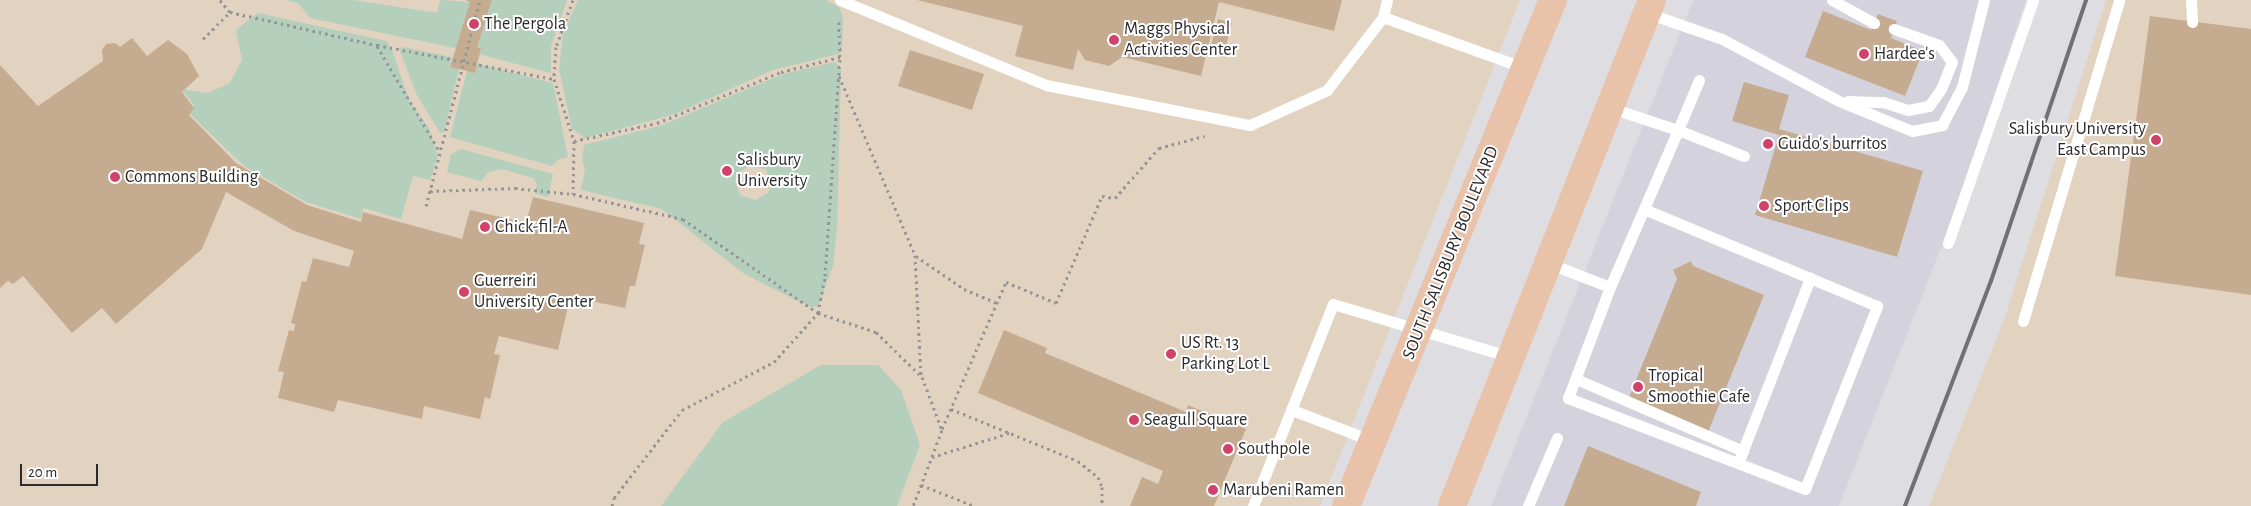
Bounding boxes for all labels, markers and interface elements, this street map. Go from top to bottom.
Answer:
place label: The Pergola [484,13,566,35]
marker: The Pergola [468,18,480,30]
place label: Maggs Physical Activities Center [1124,19,1237,62]
marker: Maggs Physical Activities Center [1108,34,1120,46]
place label: Hardee's [1874,43,1935,65]
marker: Hardee's [1858,48,1870,60]
place label: Salisbury University East Campus [2009,119,2146,162]
place label: Guido's burritos [1778,133,1887,155]
marker: Salisbury University East Campus [2150,134,2162,146]
marker: Guido's burritos [1762,138,1774,150]
street label: SOUTH SALISBURY BOULEVARD [1398,143,1504,363]
place label: Salisbury University [737,150,807,192]
marker: Salisbury University [721,165,733,177]
place label: Commons Building [125,166,258,188]
marker: Commons Building [109,171,121,183]
place label: Sport Clips [1774,195,1849,217]
marker: Sport Clips [1758,200,1770,212]
place label: Chick-fil-A [495,216,568,238]
marker: Chick-fil-A [479,221,491,233]
place label: Guerreiri University Center [474,271,594,314]
marker: Guerreiri University Center [458,286,470,298]
place label: US Rt. 13 Parking Lot L [1181,333,1270,376]
marker: US Rt. 13 Parking Lot L [1165,348,1177,360]
place label: Tropical Smoothie Cafe [1648,366,1750,408]
marker: Tropical Smoothie Cafe [1632,381,1644,393]
place label: Seagull Square [1144,409,1247,431]
marker: Seagull Square [1128,414,1140,426]
place label: Southpole [1238,438,1310,460]
marker: Southpole [1222,443,1234,455]
scale bar [22,454,100,486]
text: 20 m [28,465,57,480]
place label: Marubeni Ramen [1223,479,1344,501]
marker: Marubeni Ramen [1207,484,1219,496]

